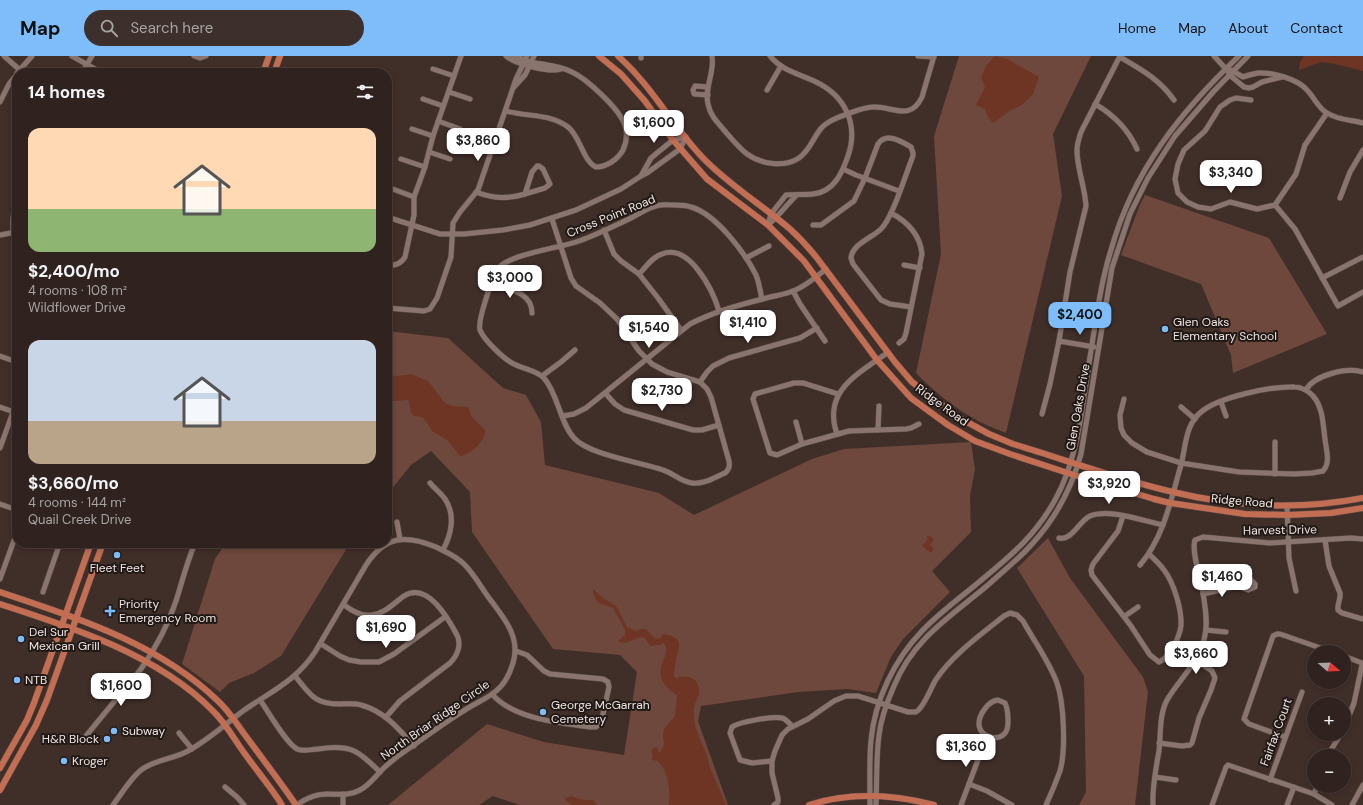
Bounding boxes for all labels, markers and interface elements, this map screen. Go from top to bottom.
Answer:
search box [84,10,364,46]
text: Map [20,16,60,41]
icon: search [98,17,120,39]
text: Search here [130,18,213,38]
text: Home [1118,19,1156,37]
text: Map [1178,19,1206,37]
text: About [1228,19,1268,37]
text: Contact [1290,19,1343,37]
text: 14 homes [28,81,105,103]
icon: filters [354,81,376,103]
pin: $1,600 [621,110,687,144]
text: $1,600 [633,114,675,131]
pin: $3,860 [445,128,511,162]
text: $3,860 [456,132,500,149]
icon: home [166,154,238,226]
pin: $3,340 [1198,160,1264,194]
text: $3,340 [1209,164,1253,181]
street label: Cross Point Road [564,191,658,241]
text: $2,400/mo [28,260,120,282]
pin: $3,000 [477,265,543,299]
text: $3,000 [487,269,533,286]
text: 4 rooms · 108 m² [28,282,127,299]
text: Wildflower Drive [28,299,126,316]
pin: $2,400 [1047,302,1113,336]
text: $2,400 [1057,306,1103,323]
pin: $1,410 [715,310,781,344]
text: $1,410 [729,314,767,331]
place label: Glen Oaks Elementary School [1173,314,1277,344]
pin: $1,540 [616,315,682,349]
text: $1,540 [628,319,670,336]
marker: Glen Oaks Elementary School [1160,324,1170,334]
street label: Glen Oaks Drive [1062,362,1094,452]
icon: home [166,366,238,438]
pin: $2,730 [629,378,695,412]
street label: Ridge Road [912,380,972,430]
text: $2,730 [641,382,683,399]
pin: $3,920 [1076,471,1142,505]
text: $3,660/mo [28,472,119,494]
text: $3,920 [1087,475,1131,492]
street label: Ridge Road [1210,490,1274,512]
text: 4 rooms · 144 m² [28,494,126,511]
text: Quail Creek Drive [28,511,132,528]
street label: Harvest Drive [1243,521,1317,539]
marker: Fleet Feet [112,550,122,560]
place label: Fleet Feet [90,560,145,576]
pin: $1,460 [1189,564,1255,598]
text: $1,460 [1201,568,1243,585]
place label: Priority Emergency Room [119,596,216,626]
marker: Priority Emergency Room [104,605,116,617]
pin: $1,690 [353,615,419,649]
text: $1,690 [365,619,407,636]
place label: Del Sur Mexican Grill [29,624,100,654]
marker: Del Sur Mexican Grill [16,634,26,644]
pin: $3,660 [1163,641,1229,675]
text: $3,660 [1174,645,1218,662]
north arrow [1307,645,1351,689]
map controls [1307,645,1351,793]
place label: NTB [25,672,47,688]
pin: $1,600 [88,673,154,707]
marker: NTB [12,675,22,685]
street label: North Briar Ridge Circle [377,676,493,764]
text: $1,600 [100,677,142,694]
street label: Fairfax Court [1256,696,1296,768]
place label: George McGarrah Cemetery [551,697,650,727]
button: + [1307,697,1351,741]
marker: George McGarrah Cemetery [538,707,548,717]
place label: Subway [122,723,165,739]
marker: Subway [109,726,119,736]
place label: H&R Block [42,731,99,747]
marker: H&R Block [102,734,112,744]
pin: $1,360 [933,734,999,768]
text: $1,360 [945,738,987,755]
button: − [1307,749,1351,793]
place label: Kroger [72,753,108,769]
marker: Kroger [59,756,69,766]

